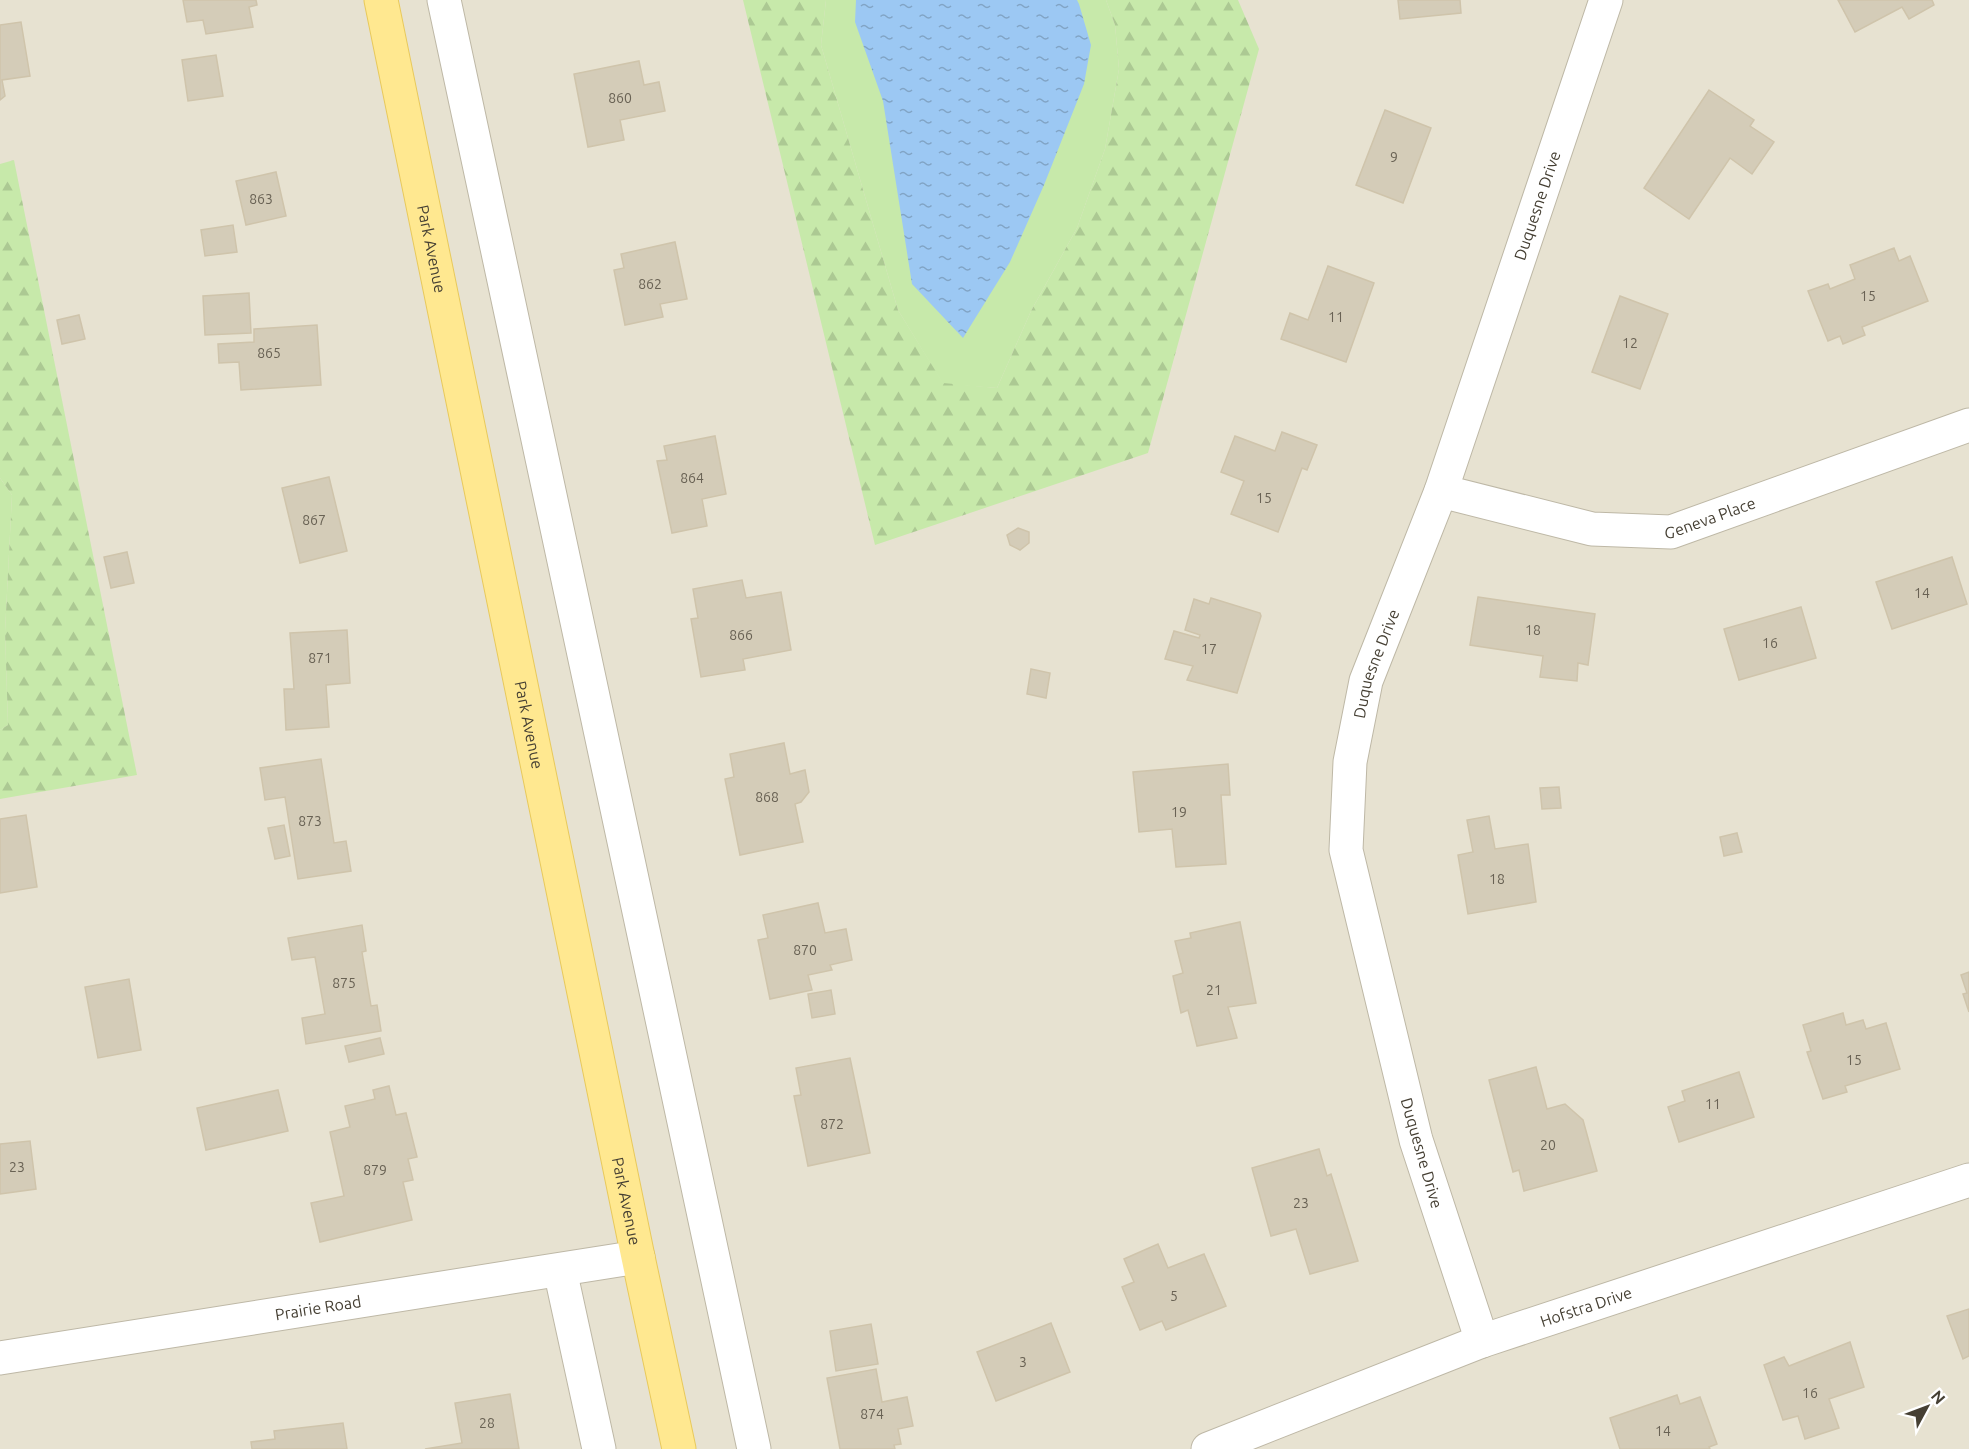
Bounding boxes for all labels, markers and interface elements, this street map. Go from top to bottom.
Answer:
house number: 860 [608,90,632,106]
street label: Duquesne Drive [1510,148,1564,263]
house number: 9 [1390,149,1398,165]
house number: 863 [249,191,273,207]
street label: Park Avenue [414,203,450,294]
house number: 862 [638,276,662,292]
house number: 15 [1860,288,1876,304]
house number: 11 [1328,309,1344,325]
house number: 12 [1622,335,1638,351]
house number: 865 [257,345,281,361]
house number: 864 [680,470,704,486]
house number: 15 [1256,490,1272,506]
street label: Geneva Place [1664,493,1758,541]
house number: 867 [302,512,326,528]
house number: 14 [1914,585,1930,601]
street label: Duquesne Drive [1350,606,1402,720]
house number: 18 [1525,622,1541,638]
house number: 866 [729,627,753,643]
house number: 16 [1762,635,1778,651]
house number: 17 [1201,641,1217,657]
house number: 871 [308,650,332,666]
street label: Park Avenue [511,679,547,771]
house number: 868 [755,789,779,805]
house number: 19 [1171,804,1187,820]
house number: 873 [298,813,322,829]
house number: 18 [1489,871,1505,887]
house number: 870 [793,942,817,958]
house number: 875 [332,975,356,991]
house number: 21 [1206,982,1222,998]
house number: 15 [1846,1052,1862,1068]
street label: Duquesne Drive [1398,1096,1446,1210]
house number: 11 [1705,1096,1721,1112]
house number: 872 [820,1116,844,1132]
house number: 20 [1540,1137,1556,1153]
street label: Park Avenue [609,1156,644,1247]
house number: 23 [9,1159,25,1175]
house number: 879 [363,1162,387,1178]
house number: 23 [1293,1195,1309,1211]
street label: Hofstra Drive [1538,1283,1634,1330]
house number: 5 [1170,1288,1178,1304]
street label: Prairie Road [274,1292,362,1323]
house number: 3 [1019,1354,1027,1370]
north arrow [1897,1377,1957,1437]
house number: 16 [1802,1385,1818,1401]
text: N [1928,1387,1949,1408]
house number: 874 [860,1406,884,1422]
house number: 28 [479,1415,495,1431]
house number: 14 [1655,1423,1671,1439]

